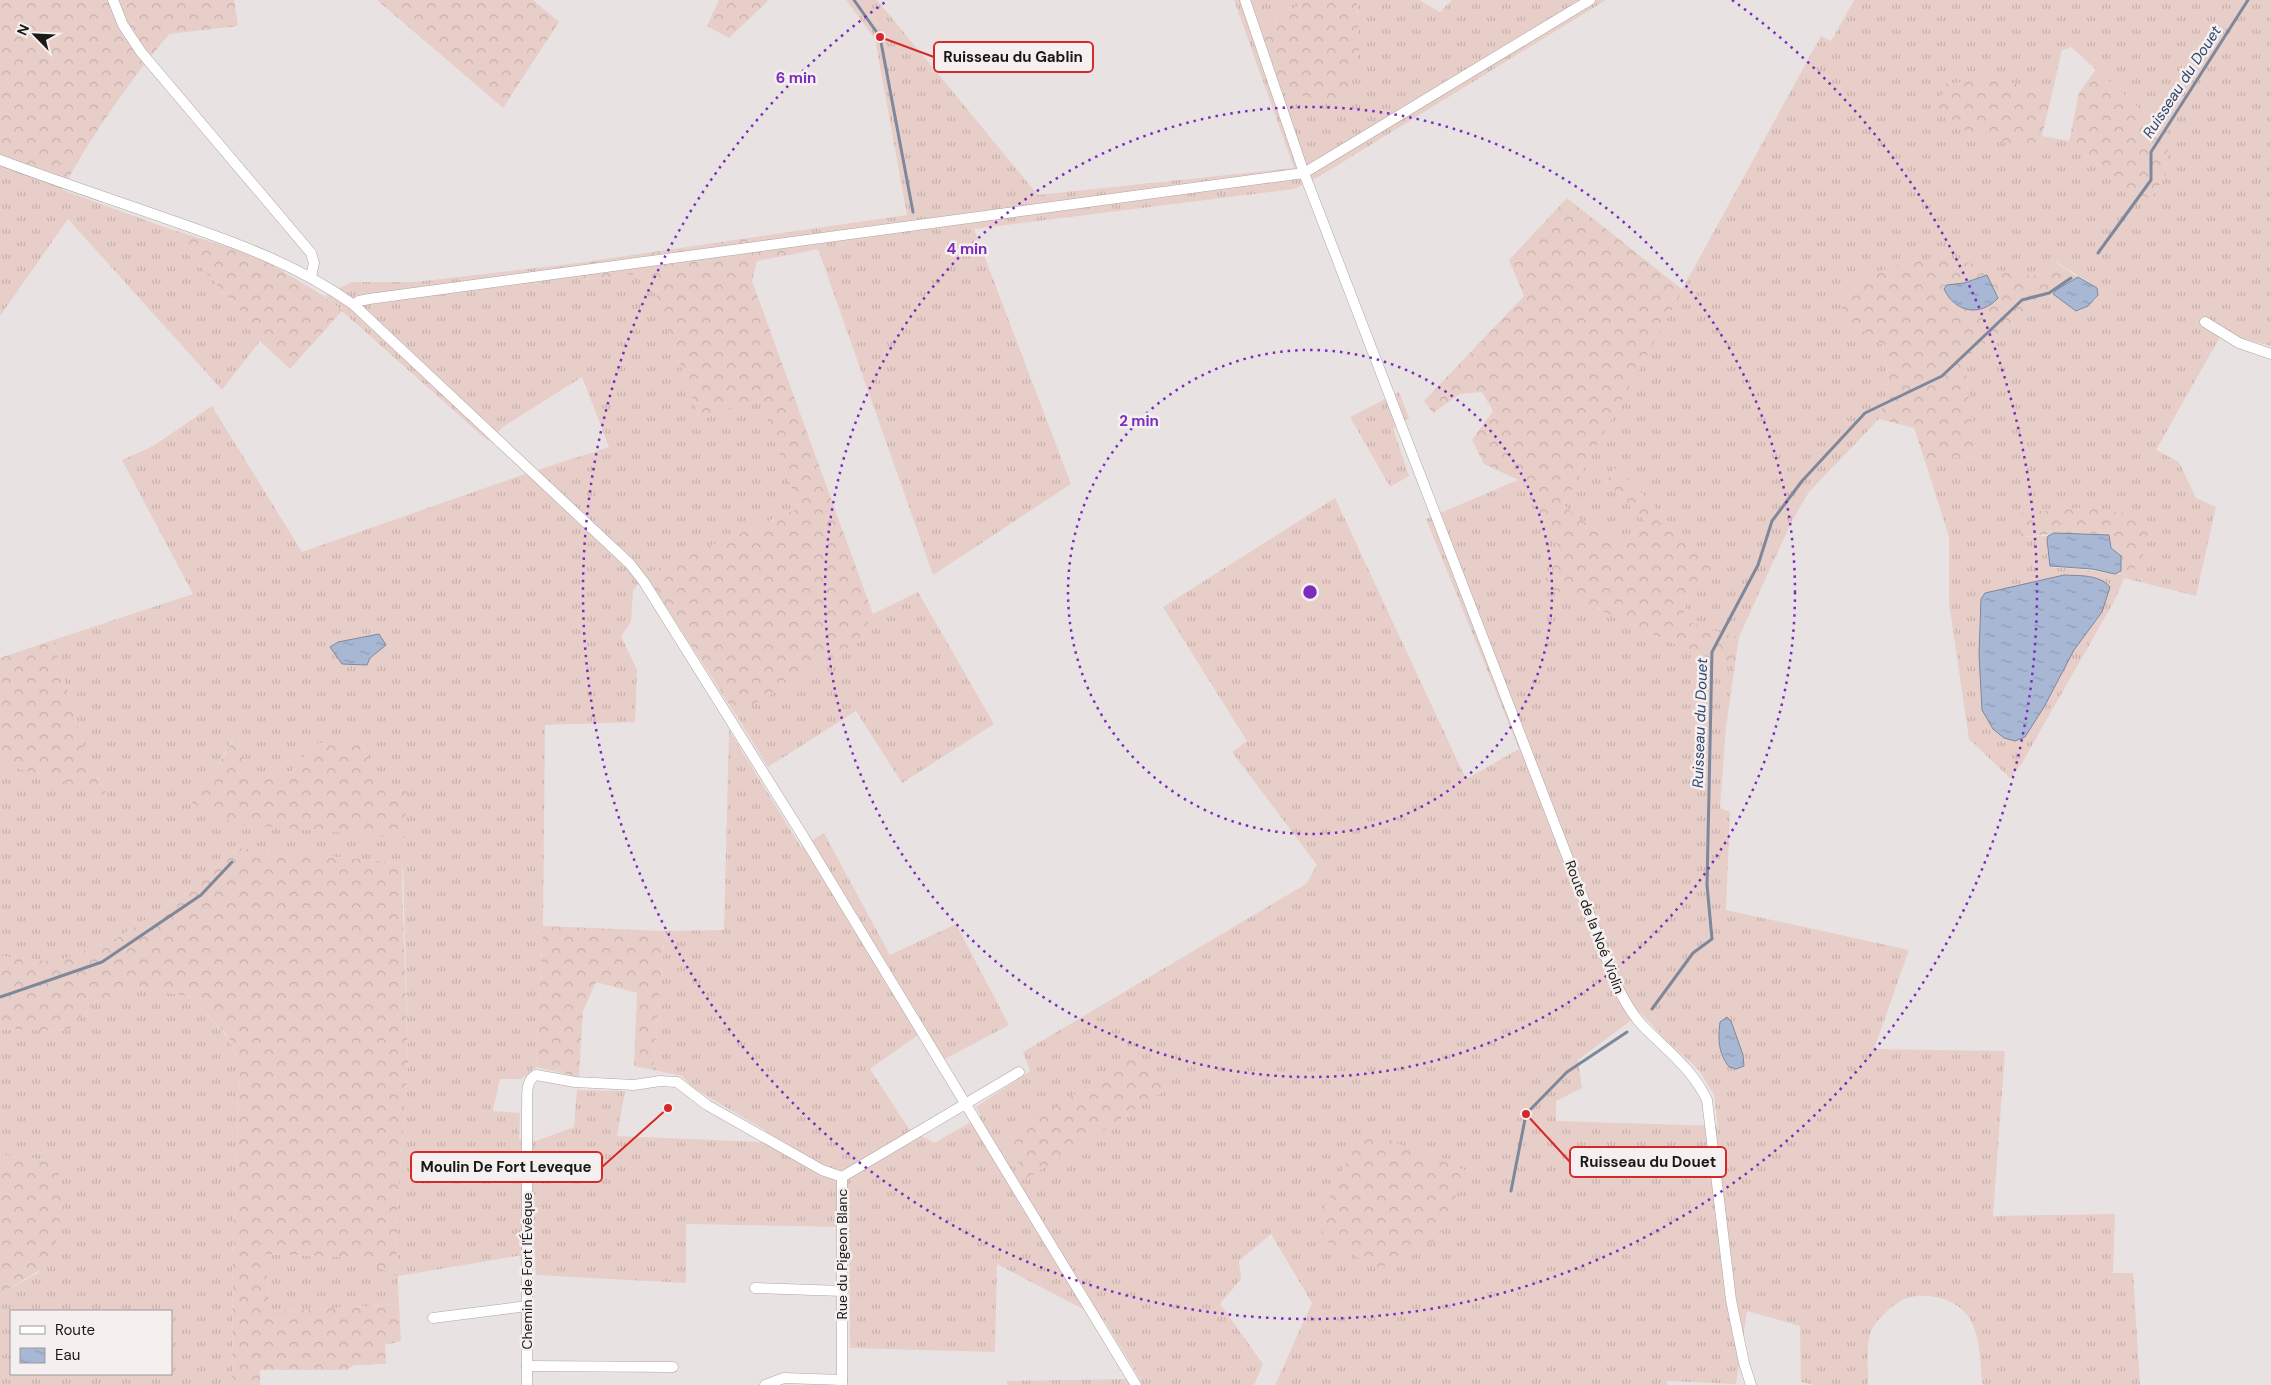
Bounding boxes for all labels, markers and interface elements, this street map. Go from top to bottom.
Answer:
north arrow [10,10,60,60]
text: N [13,21,33,38]
water label: Ruisseau du Douet [2138,22,2226,142]
callout: Ruisseau du Gablin [934,42,1093,72]
text: Ruisseau du Gablin [943,47,1083,67]
text: 6 min [776,68,816,88]
text: 4 min [947,239,987,259]
text: 2 min [1119,411,1159,431]
centre of rings [1301,583,1319,601]
water label: Ruisseau du Douet [1688,657,1712,788]
street label: Route de la Noé Violin [1561,858,1629,996]
callout: Ruisseau du Douet [1570,1147,1726,1177]
callout: Moulin De Fort Leveque [411,1152,602,1182]
text: Ruisseau du Douet [1580,1152,1716,1172]
text: Moulin De Fort Leveque [421,1157,592,1177]
street label: Rue du Pigeon Blanc [833,1189,851,1319]
street label: Chemin de Fort l'Évêque [518,1192,536,1349]
legend [10,1310,172,1375]
text: Route [55,1320,95,1340]
text: Eau [55,1345,80,1365]

